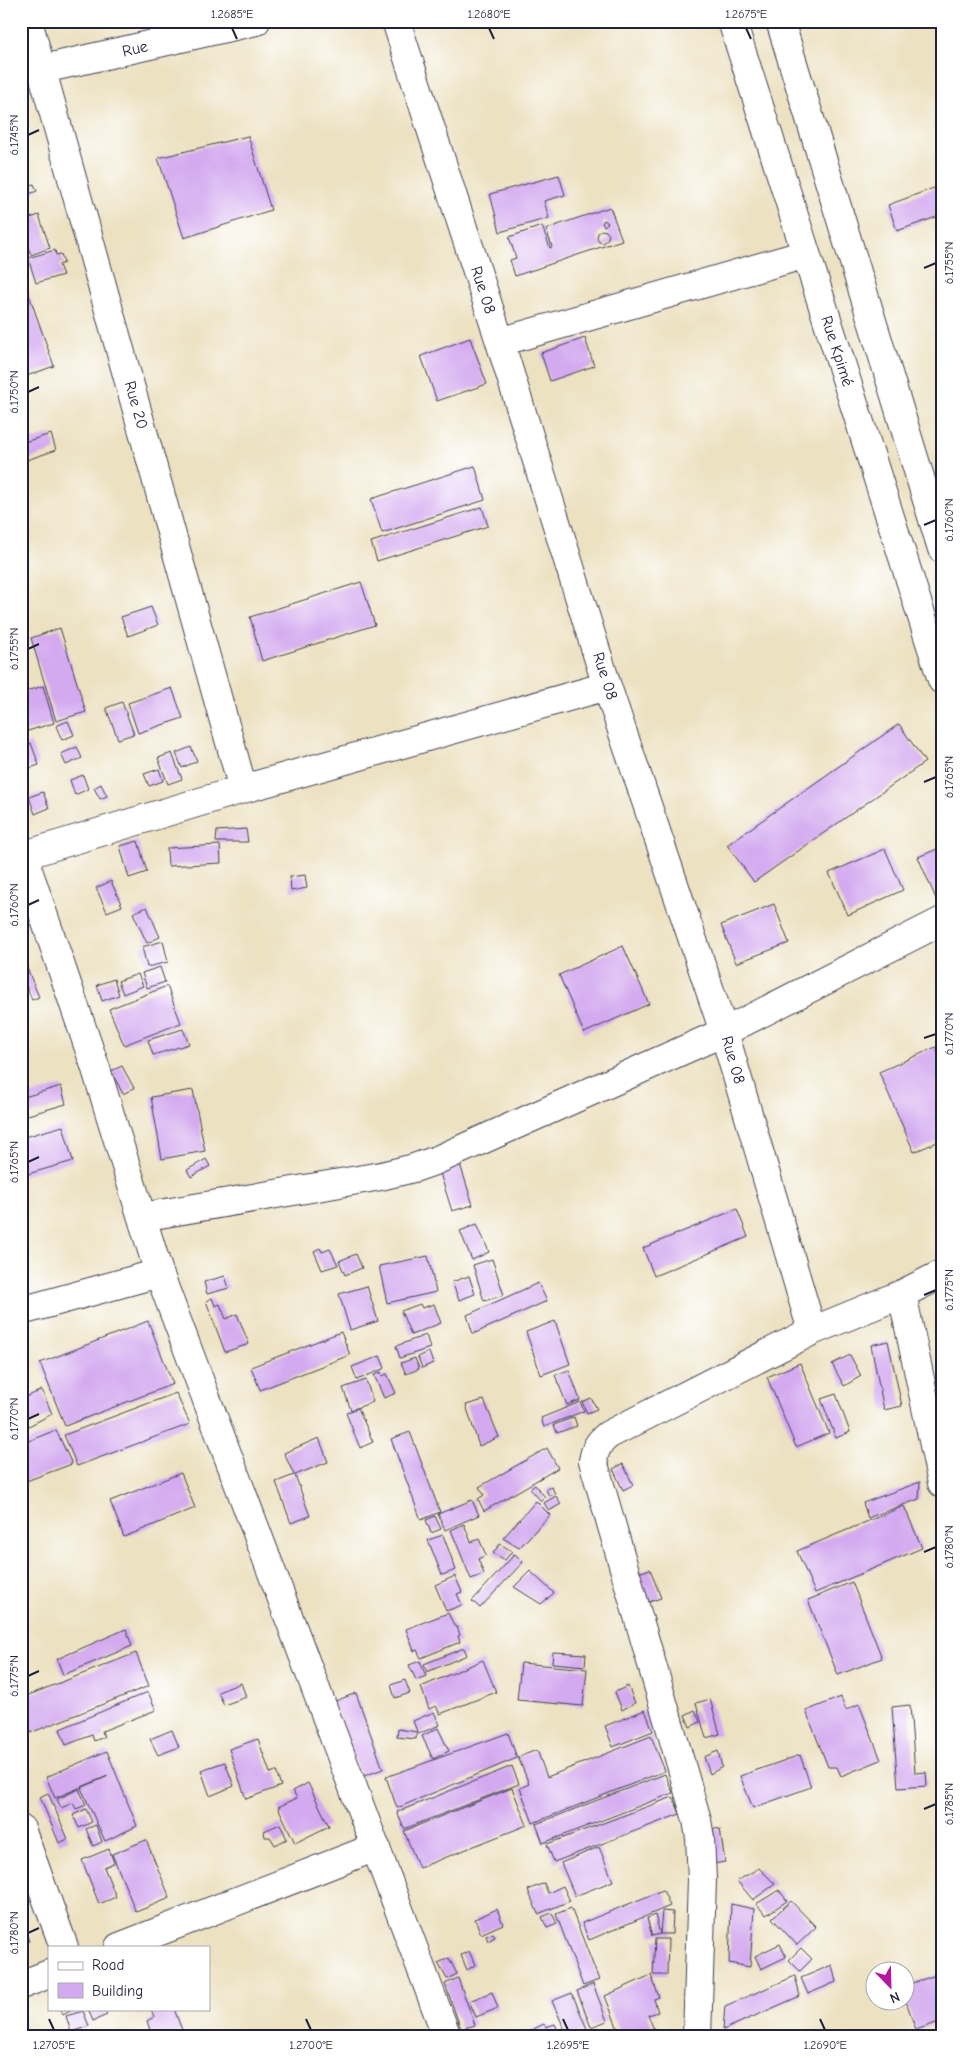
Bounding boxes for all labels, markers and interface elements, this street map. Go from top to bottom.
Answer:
text: 1.2685°E [211,7,253,21]
text: 1.2680°E [467,7,511,21]
text: 1.2675°E [725,7,767,21]
street label: Rue [120,37,150,61]
text: 6.1745°N [7,115,21,155]
text: 6.1755°N [942,242,956,284]
street label: Rue 08 [467,264,499,316]
street label: Rue Kpimé [817,313,857,389]
text: 6.1750°N [7,370,21,414]
street label: Rue 20 [121,379,151,431]
text: 6.1760°N [942,498,956,542]
text: 6.1755°N [7,628,21,670]
street label: Rue 08 [589,650,621,702]
text: 6.1765°N [942,756,956,798]
text: 6.1760°N [7,883,21,927]
text: 6.1770°N [942,1013,956,1055]
street label: Rue 08 [718,1034,748,1086]
text: 6.1765°N [7,1141,21,1183]
text: 6.1775°N [942,1269,956,1311]
text: 6.1770°N [7,1398,21,1440]
text: 6.1780°N [942,1525,956,1569]
text: 6.1775°N [7,1655,21,1697]
text: 6.1785°N [942,1783,956,1825]
text: 6.1780°N [7,1911,21,1955]
legend [48,1946,210,2010]
text: Road [92,1956,124,1974]
north arrow [866,1960,916,2010]
text: Building [92,1982,143,2000]
text: N [887,1988,902,2007]
text: 1.2705°E [33,2038,75,2052]
text: 1.2700°E [289,2038,333,2052]
text: 1.2695°E [547,2038,589,2052]
text: 1.2690°E [803,2038,847,2052]

